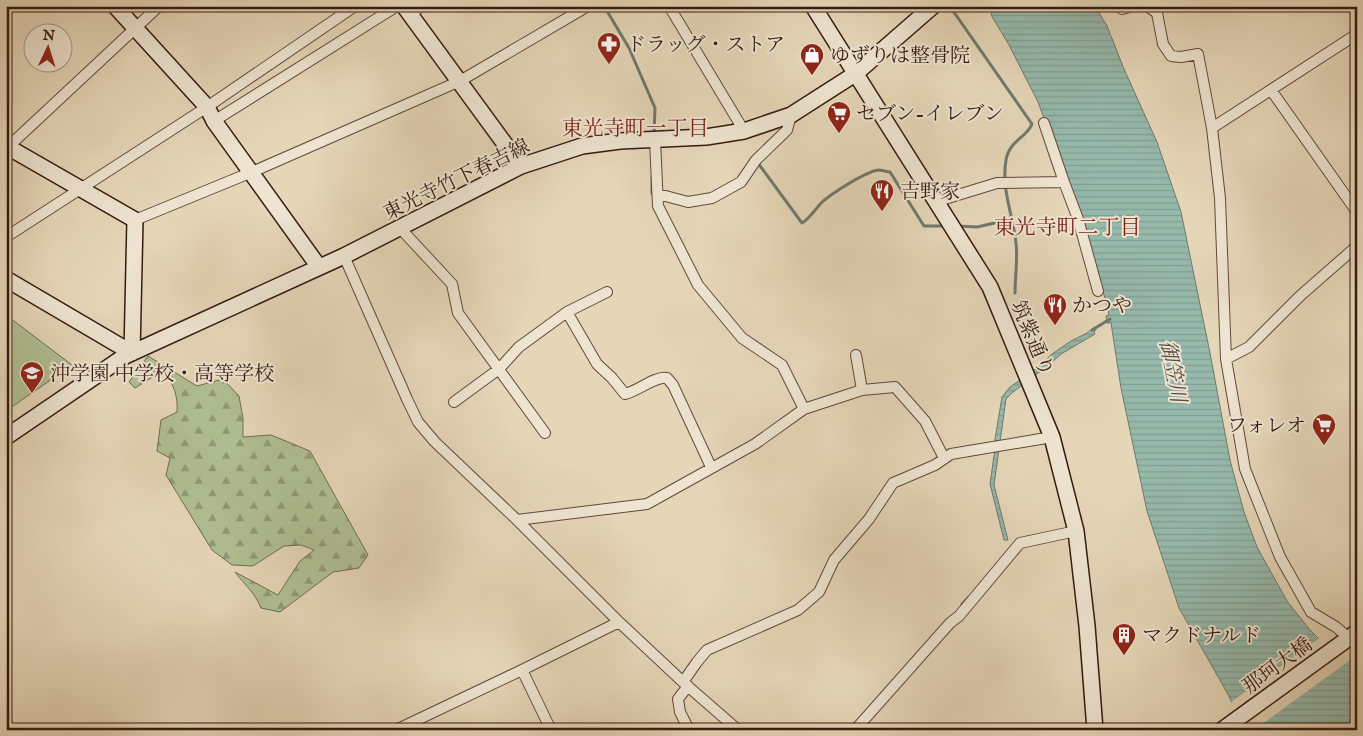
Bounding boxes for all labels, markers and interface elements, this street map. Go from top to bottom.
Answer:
north arrow [22,22,72,72]
text: N [41,27,56,45]
pharmacy icon: ドラッグ・ストア [596,31,622,65]
place label: ドラッグ・ストア [626,33,785,58]
shop icon: ゆずりは整骨院 [799,42,825,76]
place label: ゆずりは整骨院 [830,44,970,69]
supermarket icon: セブン-イレブン [826,100,852,134]
place label: セブン-イレブン [856,102,1004,127]
district label: 東光寺町一丁目 [562,116,709,143]
street label: 東光寺竹下春吉線 [379,134,534,227]
restaurant icon: 吉野家 [869,178,895,212]
place label: 吉野家 [900,180,960,205]
district label: 東光寺町二丁目 [994,215,1141,242]
restaurant icon: かつや [1042,292,1068,326]
place label: かつや [1072,294,1132,319]
street label: 筑紫通り [1004,297,1059,380]
water label: 御笠川 [1152,338,1191,407]
school or university icon: 沖学園 中学校・高等学校 [19,360,45,394]
place label: 沖学園 中学校・高等学校 [50,362,274,387]
supermarket icon: フォレオ [1311,412,1337,446]
place label: フォレオ [1227,414,1306,439]
building icon: マクドナルド [1111,622,1137,656]
place label: マクドナルド [1142,624,1261,649]
street label: 那珂大橋 [1238,633,1318,700]

